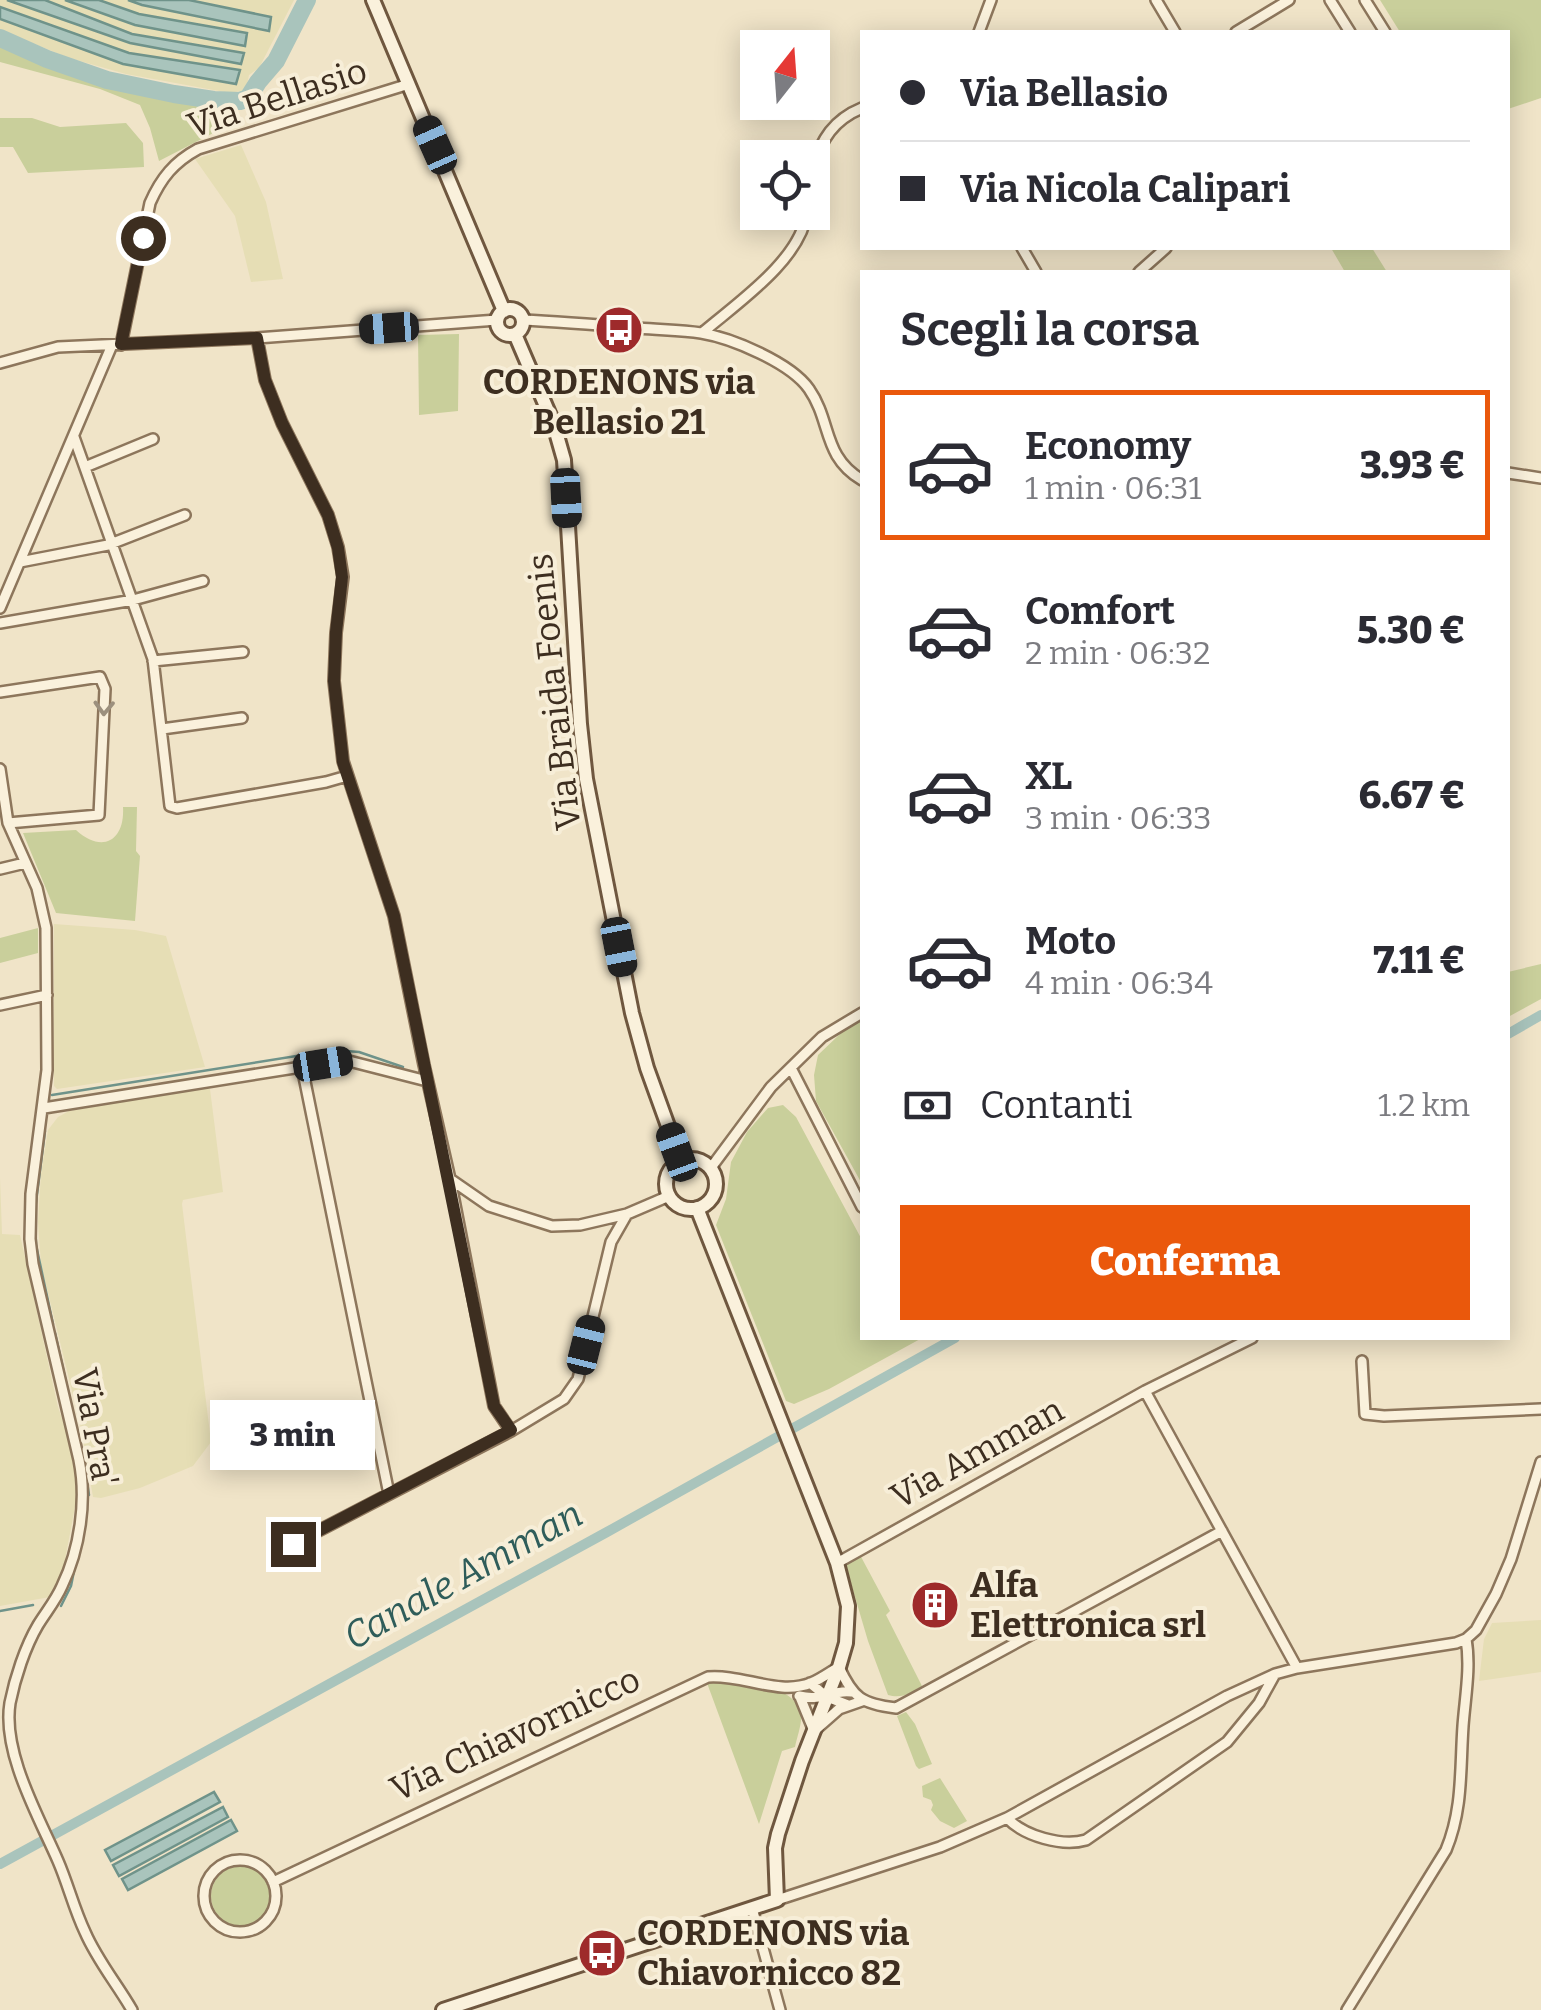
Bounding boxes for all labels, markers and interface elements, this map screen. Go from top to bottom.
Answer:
north arrow [740,30,830,120]
map controls [740,30,830,230]
street label: Via Bellasio [182,49,372,147]
text: Via Bellasio [960,70,1168,116]
car [409,111,461,179]
button: locate [740,140,830,230]
text: Via Nicola Calipari [960,166,1290,212]
route start [121,216,166,261]
text: Scegli la corsa [900,303,1199,357]
bus stop icon: CORDENONS via Bellasio 21 [593,304,645,356]
car [358,311,420,345]
place label: CORDENONS via Bellasio 21 [483,361,756,443]
icon: car [905,420,995,510]
text: Economy [1025,423,1191,469]
text: 3.93 € [1360,442,1465,488]
car [549,467,583,529]
text: 1 min · 06:31 [1025,469,1202,507]
street label: Via Braida Foenis [519,552,589,832]
icon: car [905,585,995,675]
text: Comfort [1025,588,1175,634]
text: 5.30 € [1357,607,1465,653]
text: 2 min · 06:32 [1025,634,1210,672]
one-way arrow [94,700,115,716]
icon: car [905,750,995,840]
text: XL [1025,753,1072,799]
text: 6.67 € [1359,772,1465,818]
text: 3 min · 06:33 [1025,799,1211,837]
car [599,915,639,979]
icon: car [905,915,995,1005]
text: Moto [1025,918,1116,964]
text: 7.11 € [1373,937,1465,983]
text: 4 min · 06:34 [1025,964,1213,1002]
car [291,1044,355,1084]
icon: cash [900,1078,955,1133]
text: Contanti [980,1082,1133,1128]
text: 1.2 km [1378,1086,1470,1124]
car [653,1119,701,1185]
button: Conferma [900,1205,1470,1320]
car [564,1312,608,1378]
street label: Via Pra' [64,1365,126,1489]
street label: Via Amman [883,1388,1071,1518]
callout: 3 min [210,1399,376,1469]
text: 3 min [250,1416,335,1454]
water label: Canale Amman [336,1491,590,1659]
route end [271,1522,316,1567]
place label: Alfa Elettronica srl [970,1564,1206,1646]
building icon: Alfa Elettronica srl [909,1579,961,1631]
street label: Via Chiavornicco [383,1658,647,1810]
place label: CORDENONS via Chiavornicco 82 [637,1912,910,1994]
bus stop icon: CORDENONS via Chiavornicco 82 [576,1927,628,1979]

